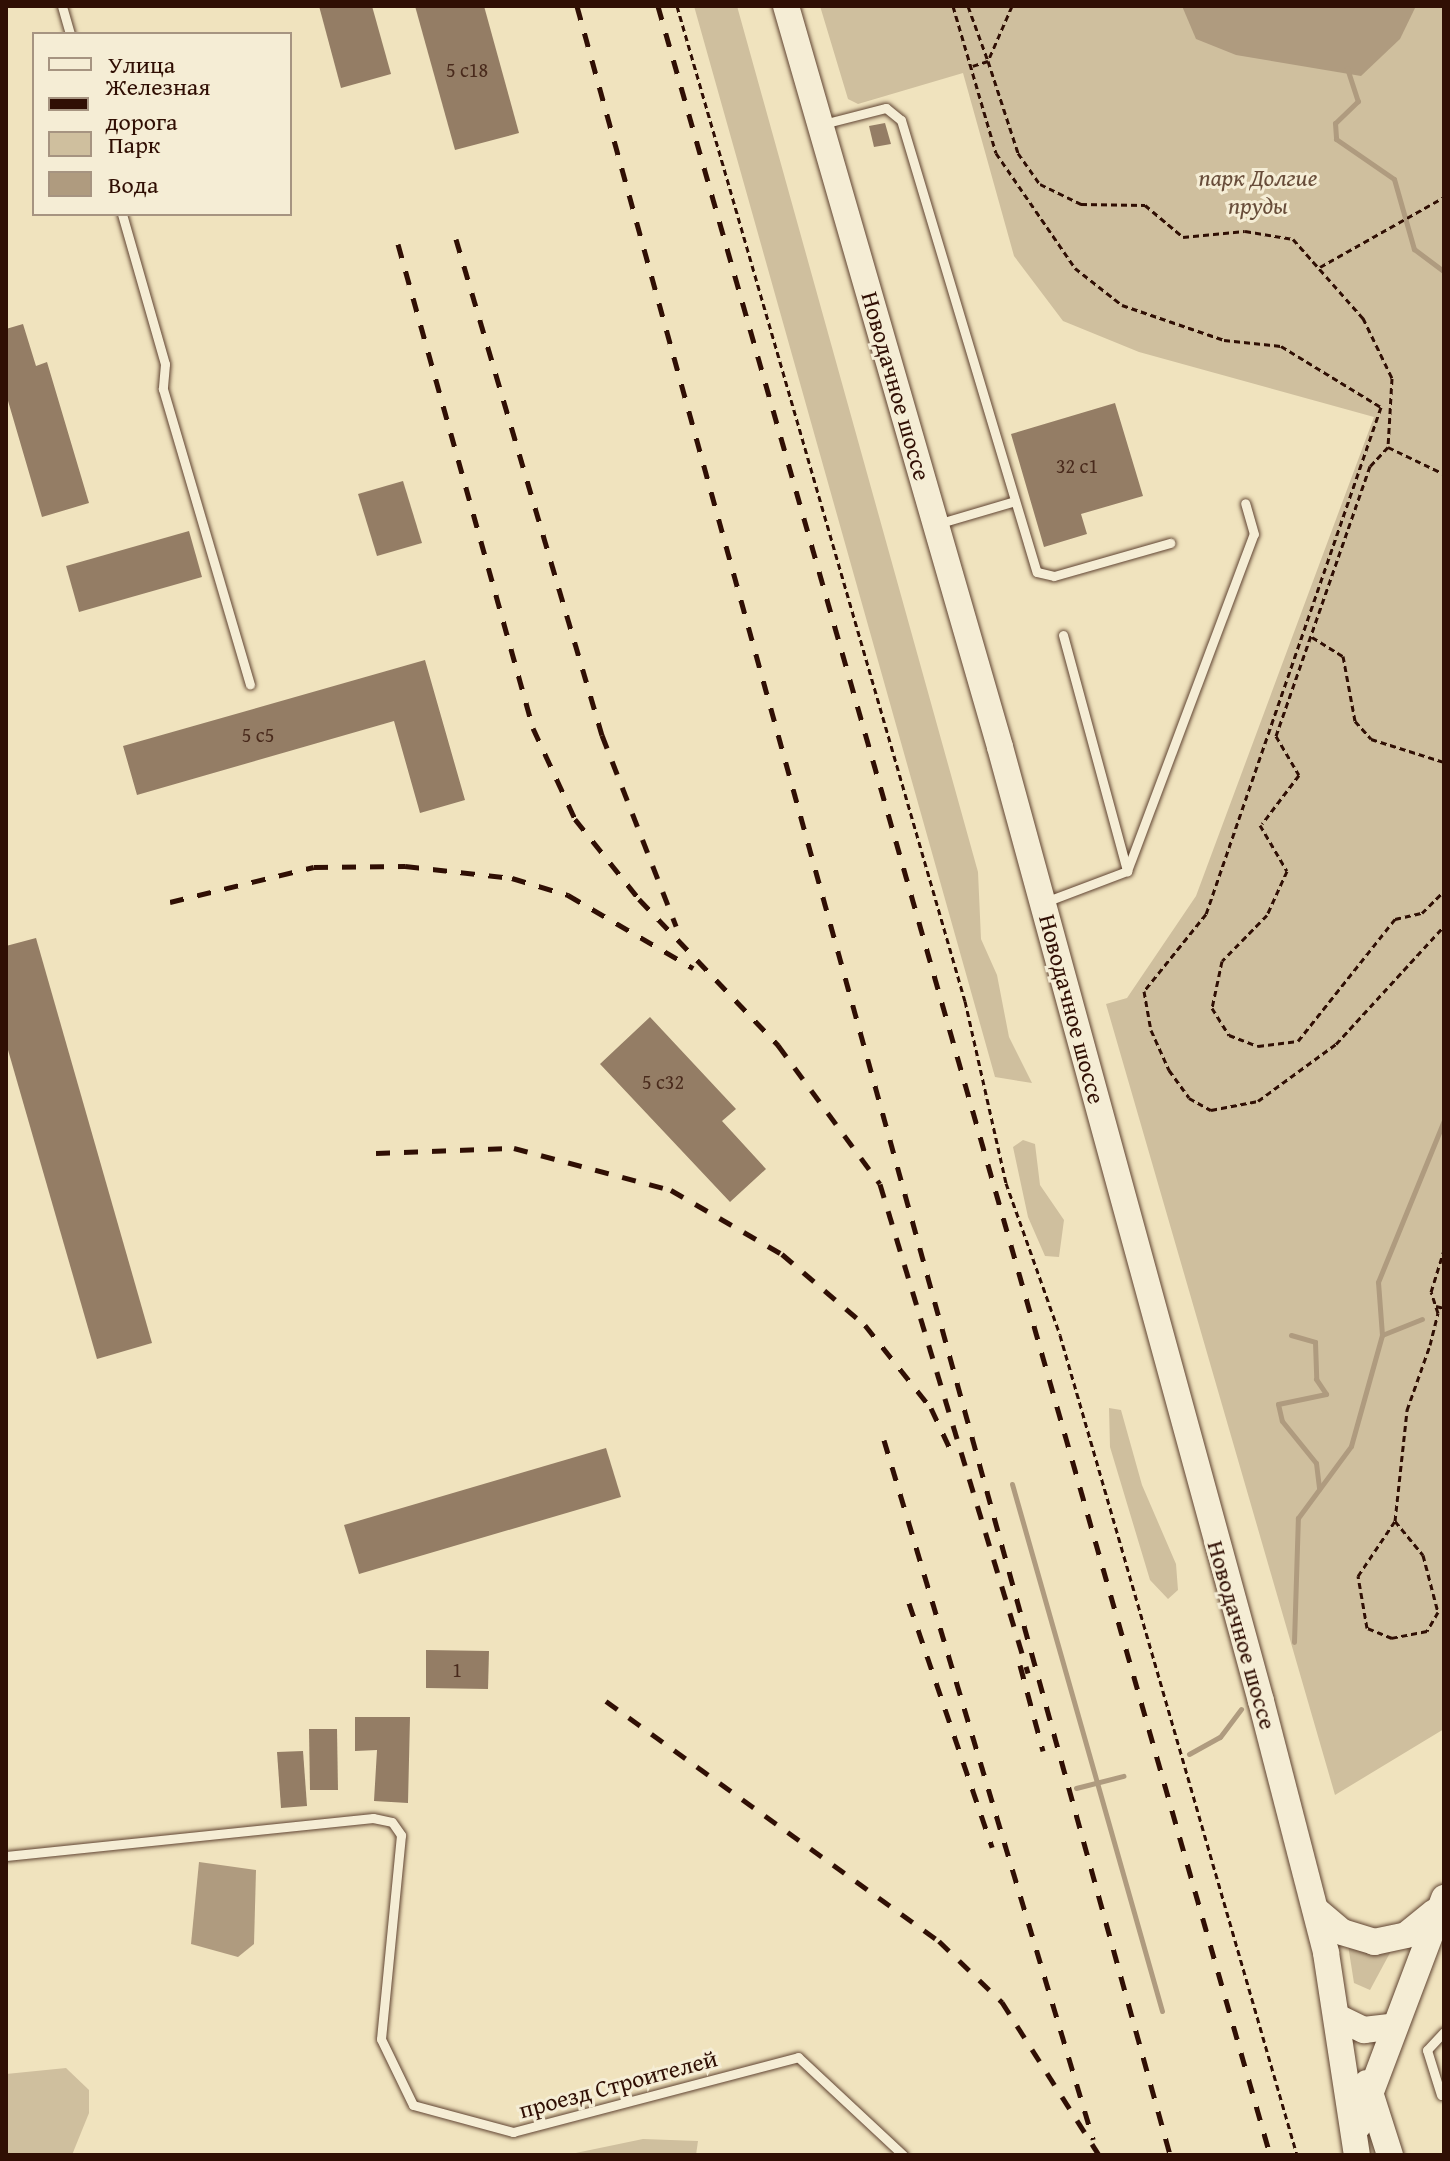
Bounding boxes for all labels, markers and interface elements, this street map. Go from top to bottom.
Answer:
legend [32,32,292,216]
text: Улица [108,47,175,82]
house number: 5 с18 [446,57,488,81]
text: Железная дорога [105,69,210,139]
text: Парк [108,127,160,162]
park label: парк Долгие пруды [1199,164,1317,220]
text: Вода [108,167,158,202]
street label: Новодачное шоссе [855,288,937,484]
house number: 32 с1 [1056,453,1098,477]
house number: 5 с5 [242,722,274,746]
street label: Новодачное шоссе [1033,911,1111,1107]
house number: 5 с32 [642,1069,684,1093]
street label: Новодачное шоссе [1201,1537,1283,1733]
house number: 1 [452,1657,462,1681]
street label: проезд Строителей [516,2044,720,2124]

